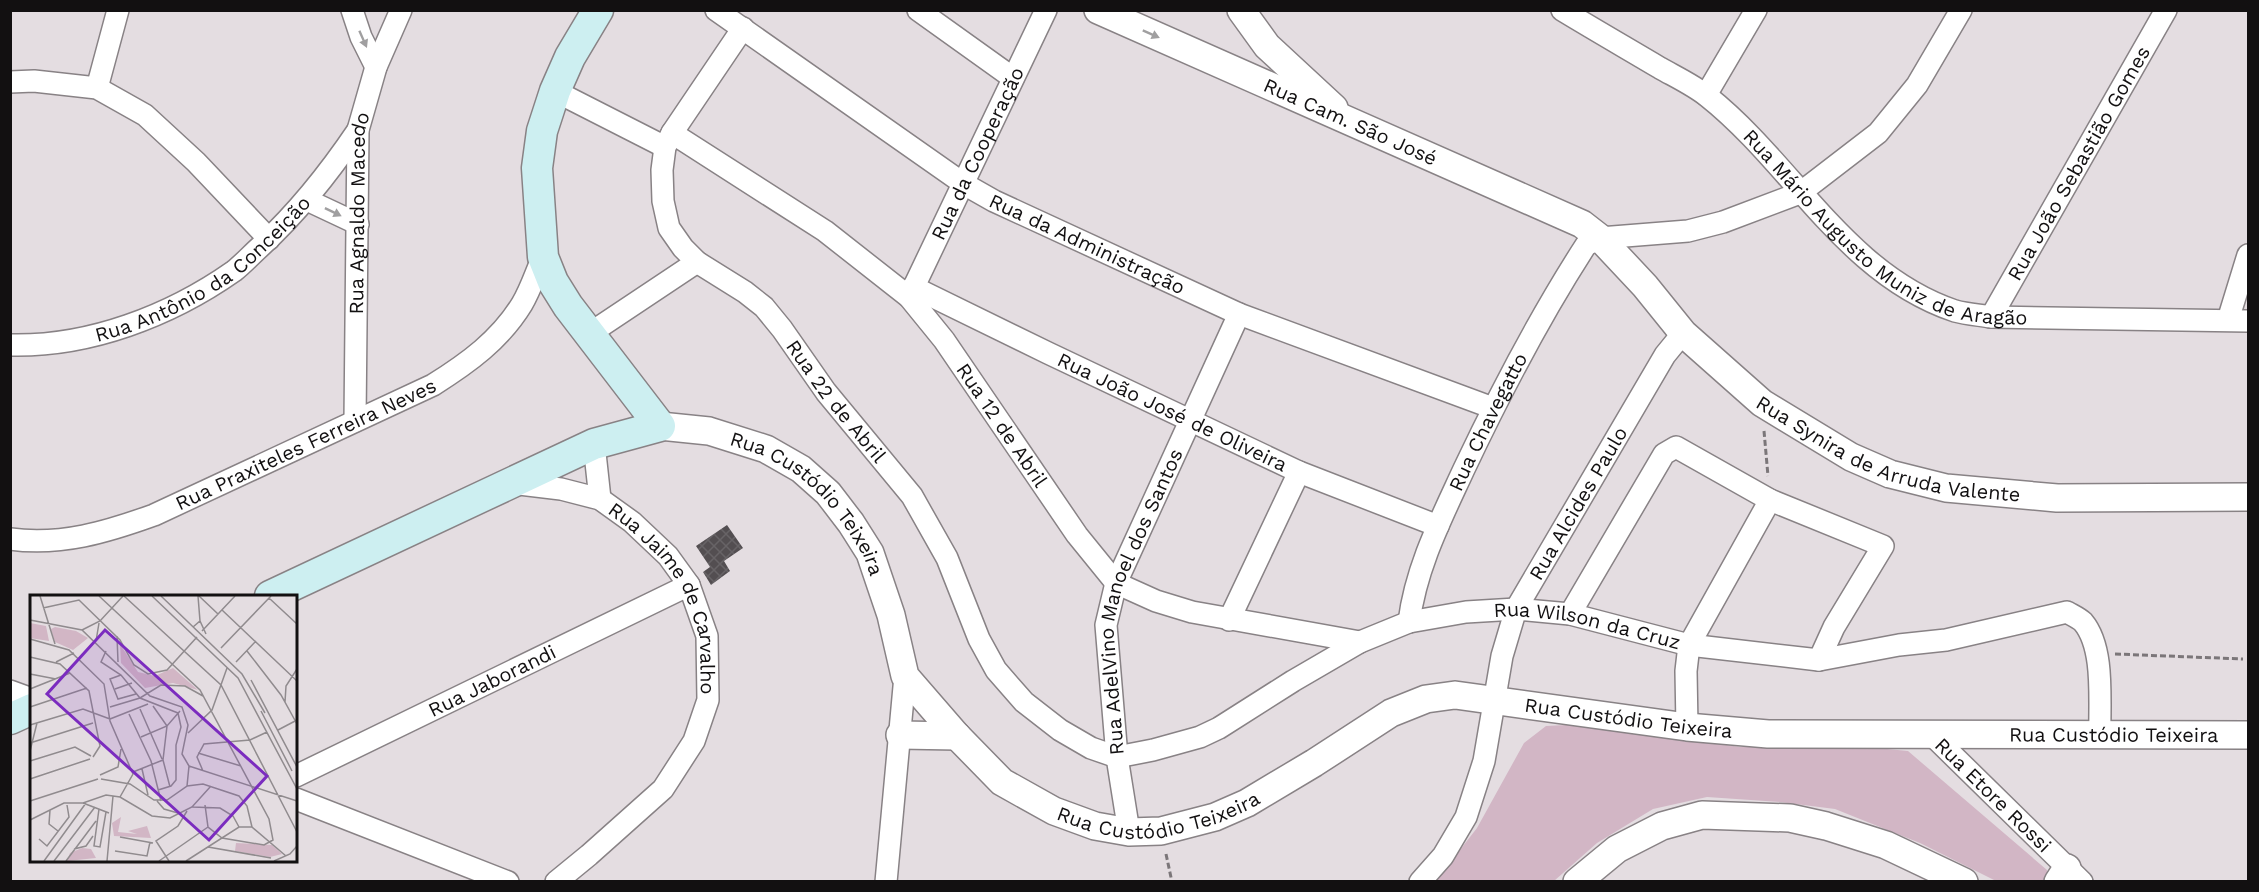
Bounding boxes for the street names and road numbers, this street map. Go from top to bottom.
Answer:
street label: Rua João Sebastião Gomes [2002,42,2155,285]
street label: Rua da Cooperação [926,63,1029,244]
street label: Rua Cam. São José [1260,73,1441,170]
street label: Rua Agnaldo Macedo [344,109,375,315]
street label: Rua Mário Augusto Muniz de Aragão [1739,124,2028,330]
street label: Rua da Administração [985,188,1189,299]
street label: Rua Antônio da Conceição [92,191,315,347]
street label: Rua 22 de Abril [781,335,891,467]
street label: Rua João José de Oliveira [1054,347,1291,477]
street label: Rua Chavegatto [1443,349,1532,495]
street label: Rua 12 de Abril [951,359,1053,492]
street label: Rua Praxiteles Ferreira Neves [172,373,440,515]
street label: Rua Synira de Arruda Valente [1752,390,2021,507]
street label: Rua Alcides Paulo [1524,422,1632,584]
street label: Rua Custódio Teixeira [727,426,889,579]
street label: Rua AdelVino Manoel dos Santos [1094,445,1188,756]
street label: Rua Jaime de Carvalho [604,497,720,695]
street label: Rua Wilson da Cruz [1493,597,1683,654]
street label: Rua Jaborandi [424,640,560,722]
street label: Rua Custódio Teixeira [1523,693,1734,743]
street label: Rua Custódio Teixeira [2009,723,2218,747]
street label: Rua Etore Rossi [1930,733,2056,857]
street label: Rua Custódio Teixeira [1054,786,1264,844]

